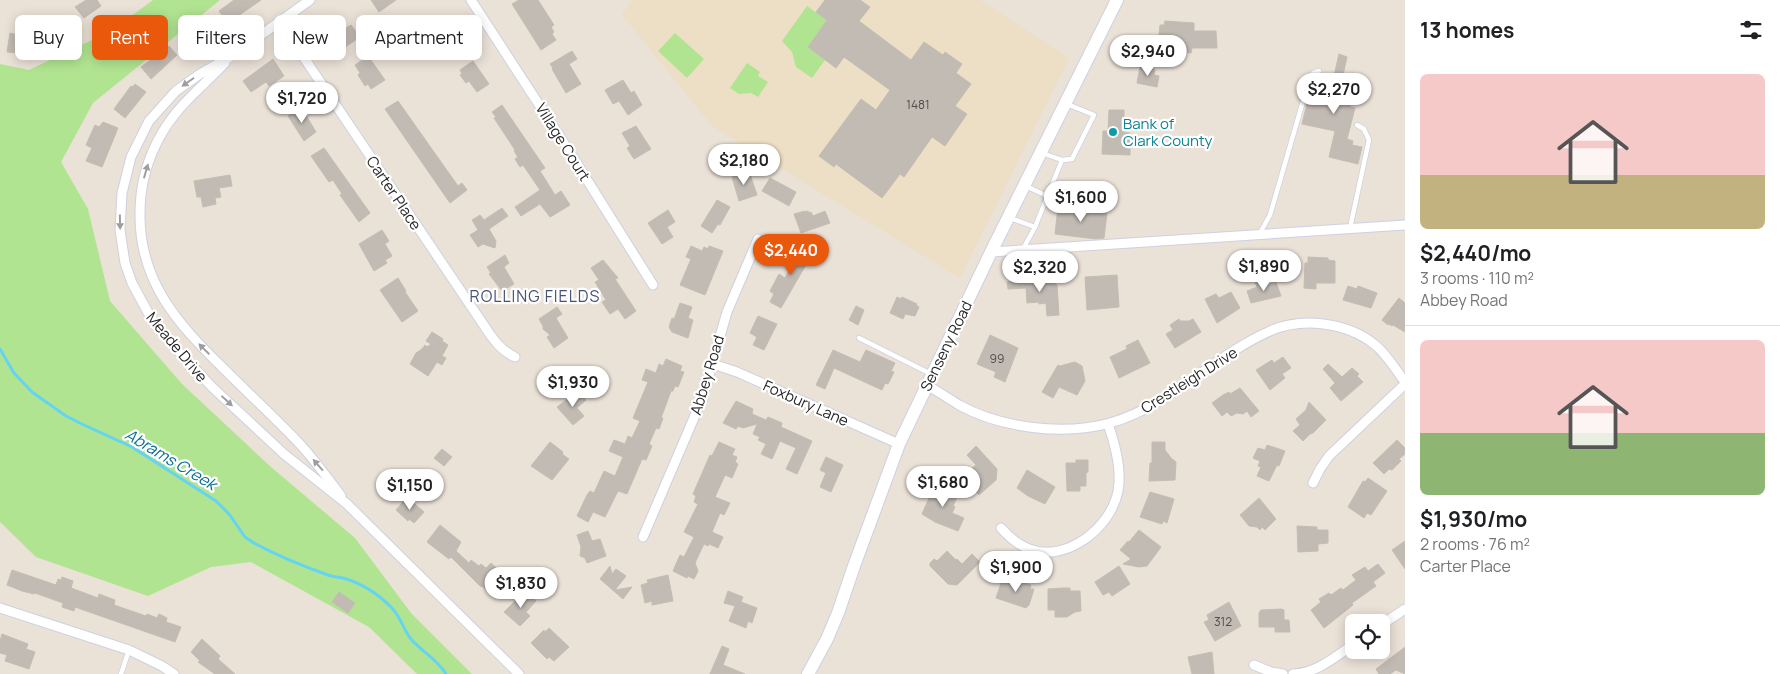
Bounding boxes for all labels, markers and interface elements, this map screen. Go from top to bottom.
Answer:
chip: Buy [15,15,82,60]
chip: Rent [92,15,168,60]
chip: Filters [178,15,264,60]
chip: New [274,15,346,60]
chip: Apartment [356,15,482,60]
text: 13 homes [1420,16,1514,44]
icon: filters [1737,16,1765,44]
pin: $2,940 [1107,34,1189,77]
text: $2,940 [1121,40,1175,62]
pin: $2,270 [1293,72,1375,115]
one-way arrow [182,77,195,87]
text: $2,270 [1307,78,1361,100]
pin: $1,720 [261,82,343,124]
text: $1,720 [277,87,327,109]
house number: 1481 [906,96,930,113]
street label: Village Court [531,99,595,185]
icon: home [1548,107,1638,197]
place label: Bank of Clark County [1123,113,1213,151]
marker: Bank of Clark County [1107,126,1119,138]
pin: $2,180 [703,144,785,186]
text: $2,180 [719,149,769,171]
street label: Carter Place [361,152,427,234]
one-way arrow [143,164,151,179]
pin: $1,600 [1040,180,1122,223]
text: $1,600 [1055,186,1107,208]
one-way arrow [117,215,125,231]
pin: $2,440 [750,234,832,276]
text: $2,440 [764,239,818,261]
text: $2,440/mo [1420,239,1531,267]
pin: $2,320 [999,250,1081,293]
pin: $1,890 [1223,250,1305,292]
text: $1,890 [1238,255,1290,277]
text: $2,320 [1013,256,1067,278]
text: 3 rooms · 110 m² [1420,267,1534,289]
district label: ROLLING FIELDS [470,285,600,307]
text: Abbey Road [1420,289,1508,311]
street label: Senseny Road [915,297,977,395]
street label: Meade Drive [142,308,213,387]
street label: Abbey Road [685,333,729,417]
street label: Crestleigh Drive [1137,342,1242,418]
one-way arrow [198,343,210,355]
house number: 99 [990,350,1004,367]
pin: $1,930 [532,366,614,408]
text: $1,930 [547,371,599,393]
icon: home [1548,372,1638,462]
street label: Foxbury Lane [760,375,852,431]
one-way arrow [221,395,233,407]
water label: Abrams Creek [121,423,222,496]
one-way arrow [312,459,324,471]
pin: $1,680 [902,466,984,508]
pin: $1,150 [369,468,451,511]
text: $1,680 [917,471,969,493]
text: $1,150 [387,474,433,496]
text: $1,930/mo [1420,505,1527,533]
text: 2 rooms · 76 m² [1420,533,1530,555]
pin: $1,900 [975,550,1057,593]
text: Carter Place [1420,555,1511,577]
text: $1,900 [990,556,1042,578]
pin: $1,830 [480,566,562,609]
text: $1,830 [496,572,546,594]
house number: 312 [1214,613,1232,630]
map controls [1345,614,1390,659]
button: locate [1345,614,1390,659]

